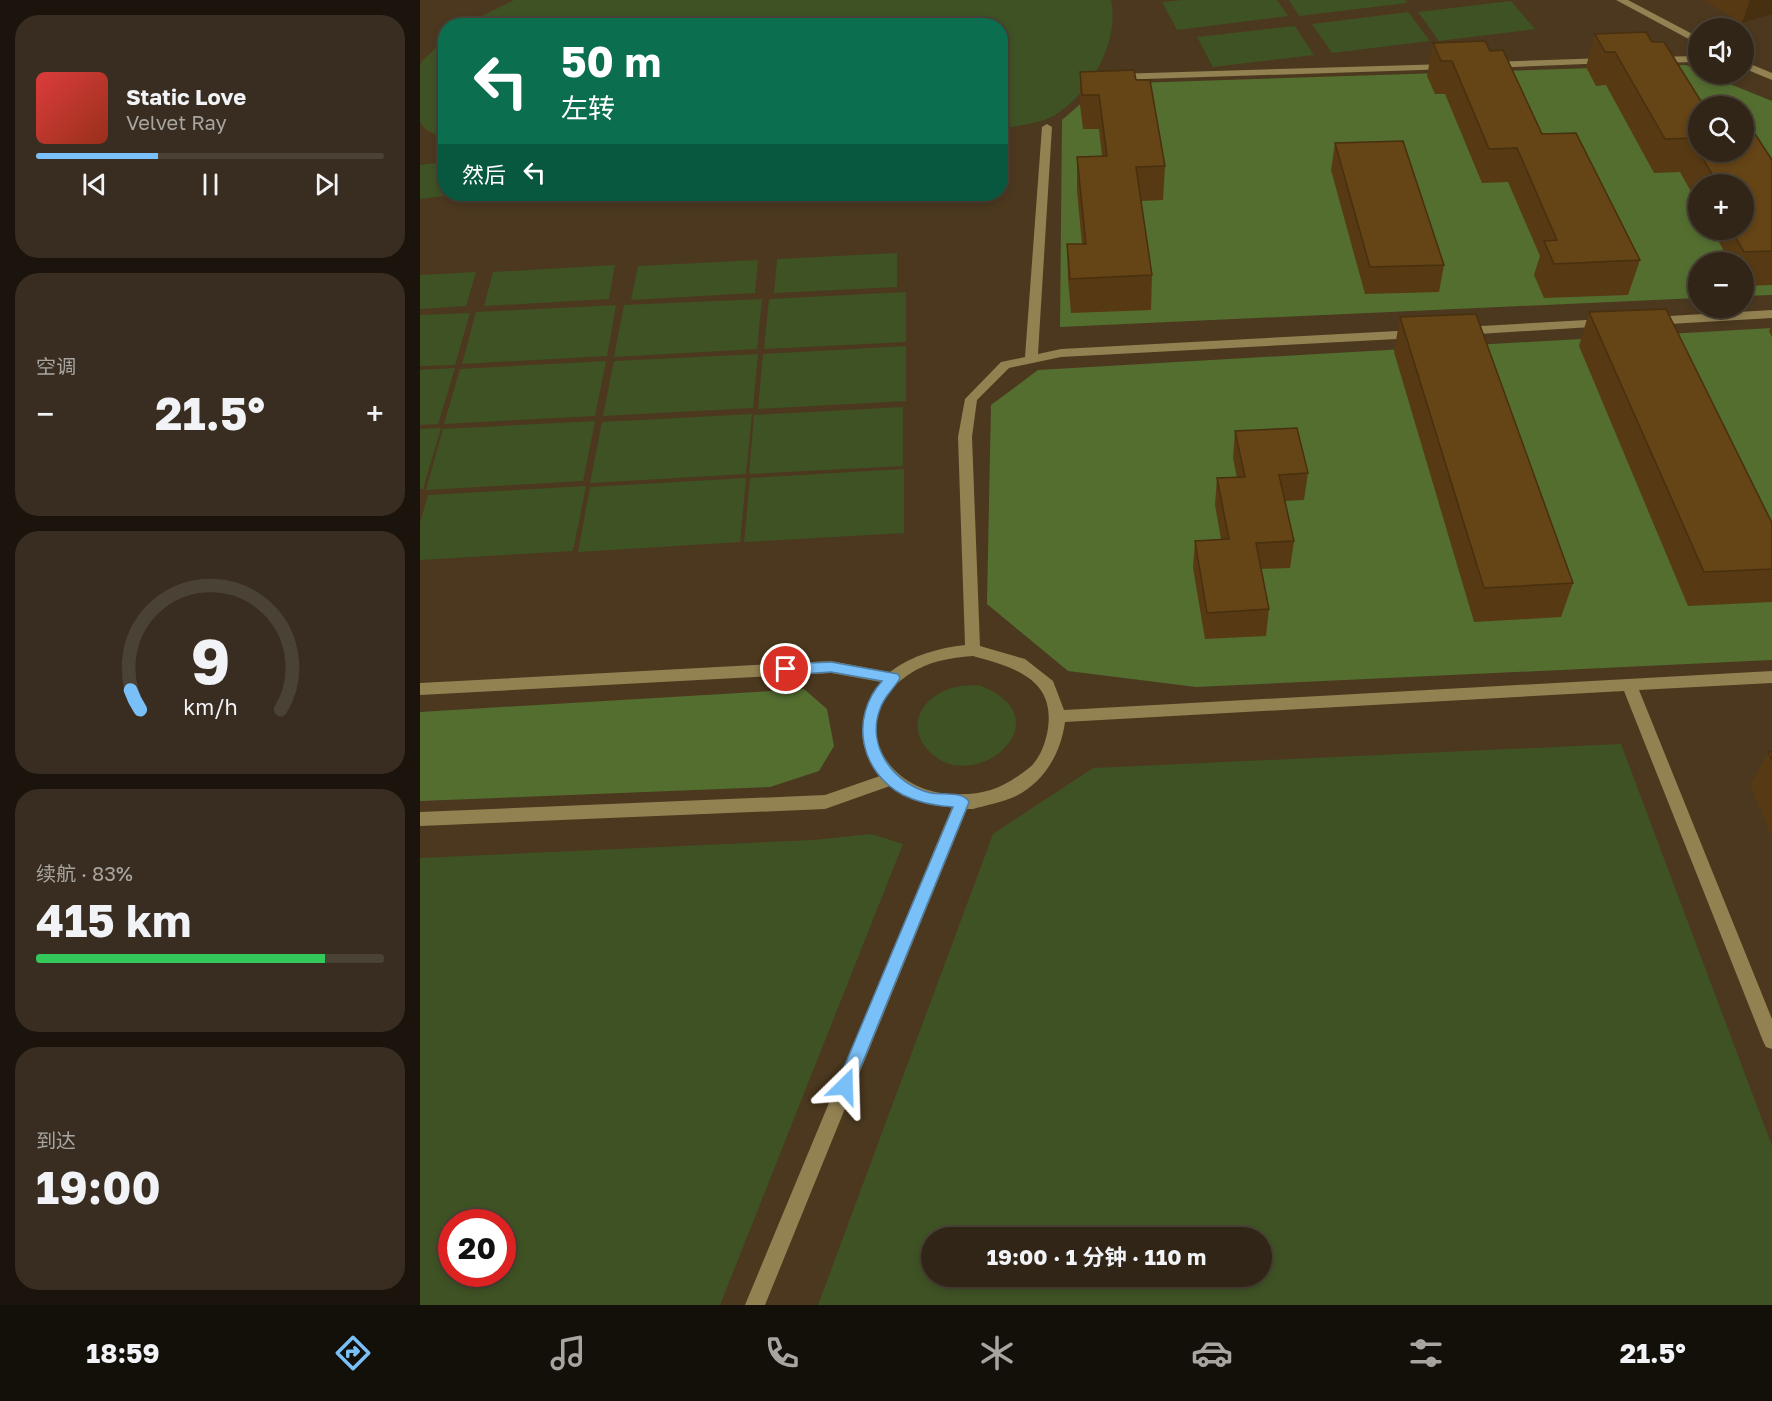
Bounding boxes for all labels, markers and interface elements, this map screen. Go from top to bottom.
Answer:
map controls [1688,18,1754,318]
button: sound [1688,18,1754,84]
text: 50 m [561,36,661,86]
icon: left [462,42,540,120]
text: Static Love [126,83,246,110]
text: 左转 [561,92,615,124]
button: search [1688,96,1754,162]
text: Velvet Ray [126,110,227,134]
icon: left [518,156,551,189]
text: 然后 [462,161,506,188]
icon: previous [78,168,111,201]
icon: pause [194,168,227,201]
icon: next [310,168,343,201]
button: + [1688,174,1754,240]
button: − [1688,252,1754,318]
text: 空调 [36,354,76,378]
text: 21.5° [155,386,265,440]
text: − [36,394,54,433]
text: + [366,394,384,433]
text: 9 [190,623,230,698]
pin [760,643,811,694]
icon: arrive [769,652,802,685]
text: km/h [183,694,237,720]
text: 续航 · 83% [36,861,133,885]
text: 415 km [36,893,191,947]
position arrow [813,1054,877,1118]
text: 到达 [36,1128,76,1152]
text: 19:00 [36,1160,161,1214]
speed limit sign: 20 [438,1209,516,1287]
text: 19:00 · 1 分钟 · 110 m [987,1243,1206,1270]
icon: directions [332,1332,374,1374]
icon: music [547,1332,589,1374]
icon: phone [761,1332,803,1374]
icon: climate [976,1332,1018,1374]
icon: car [1191,1332,1233,1374]
icon: filters [1405,1332,1447,1374]
text: 18:59 [86,1337,160,1369]
text: 21.5° [1620,1337,1686,1369]

